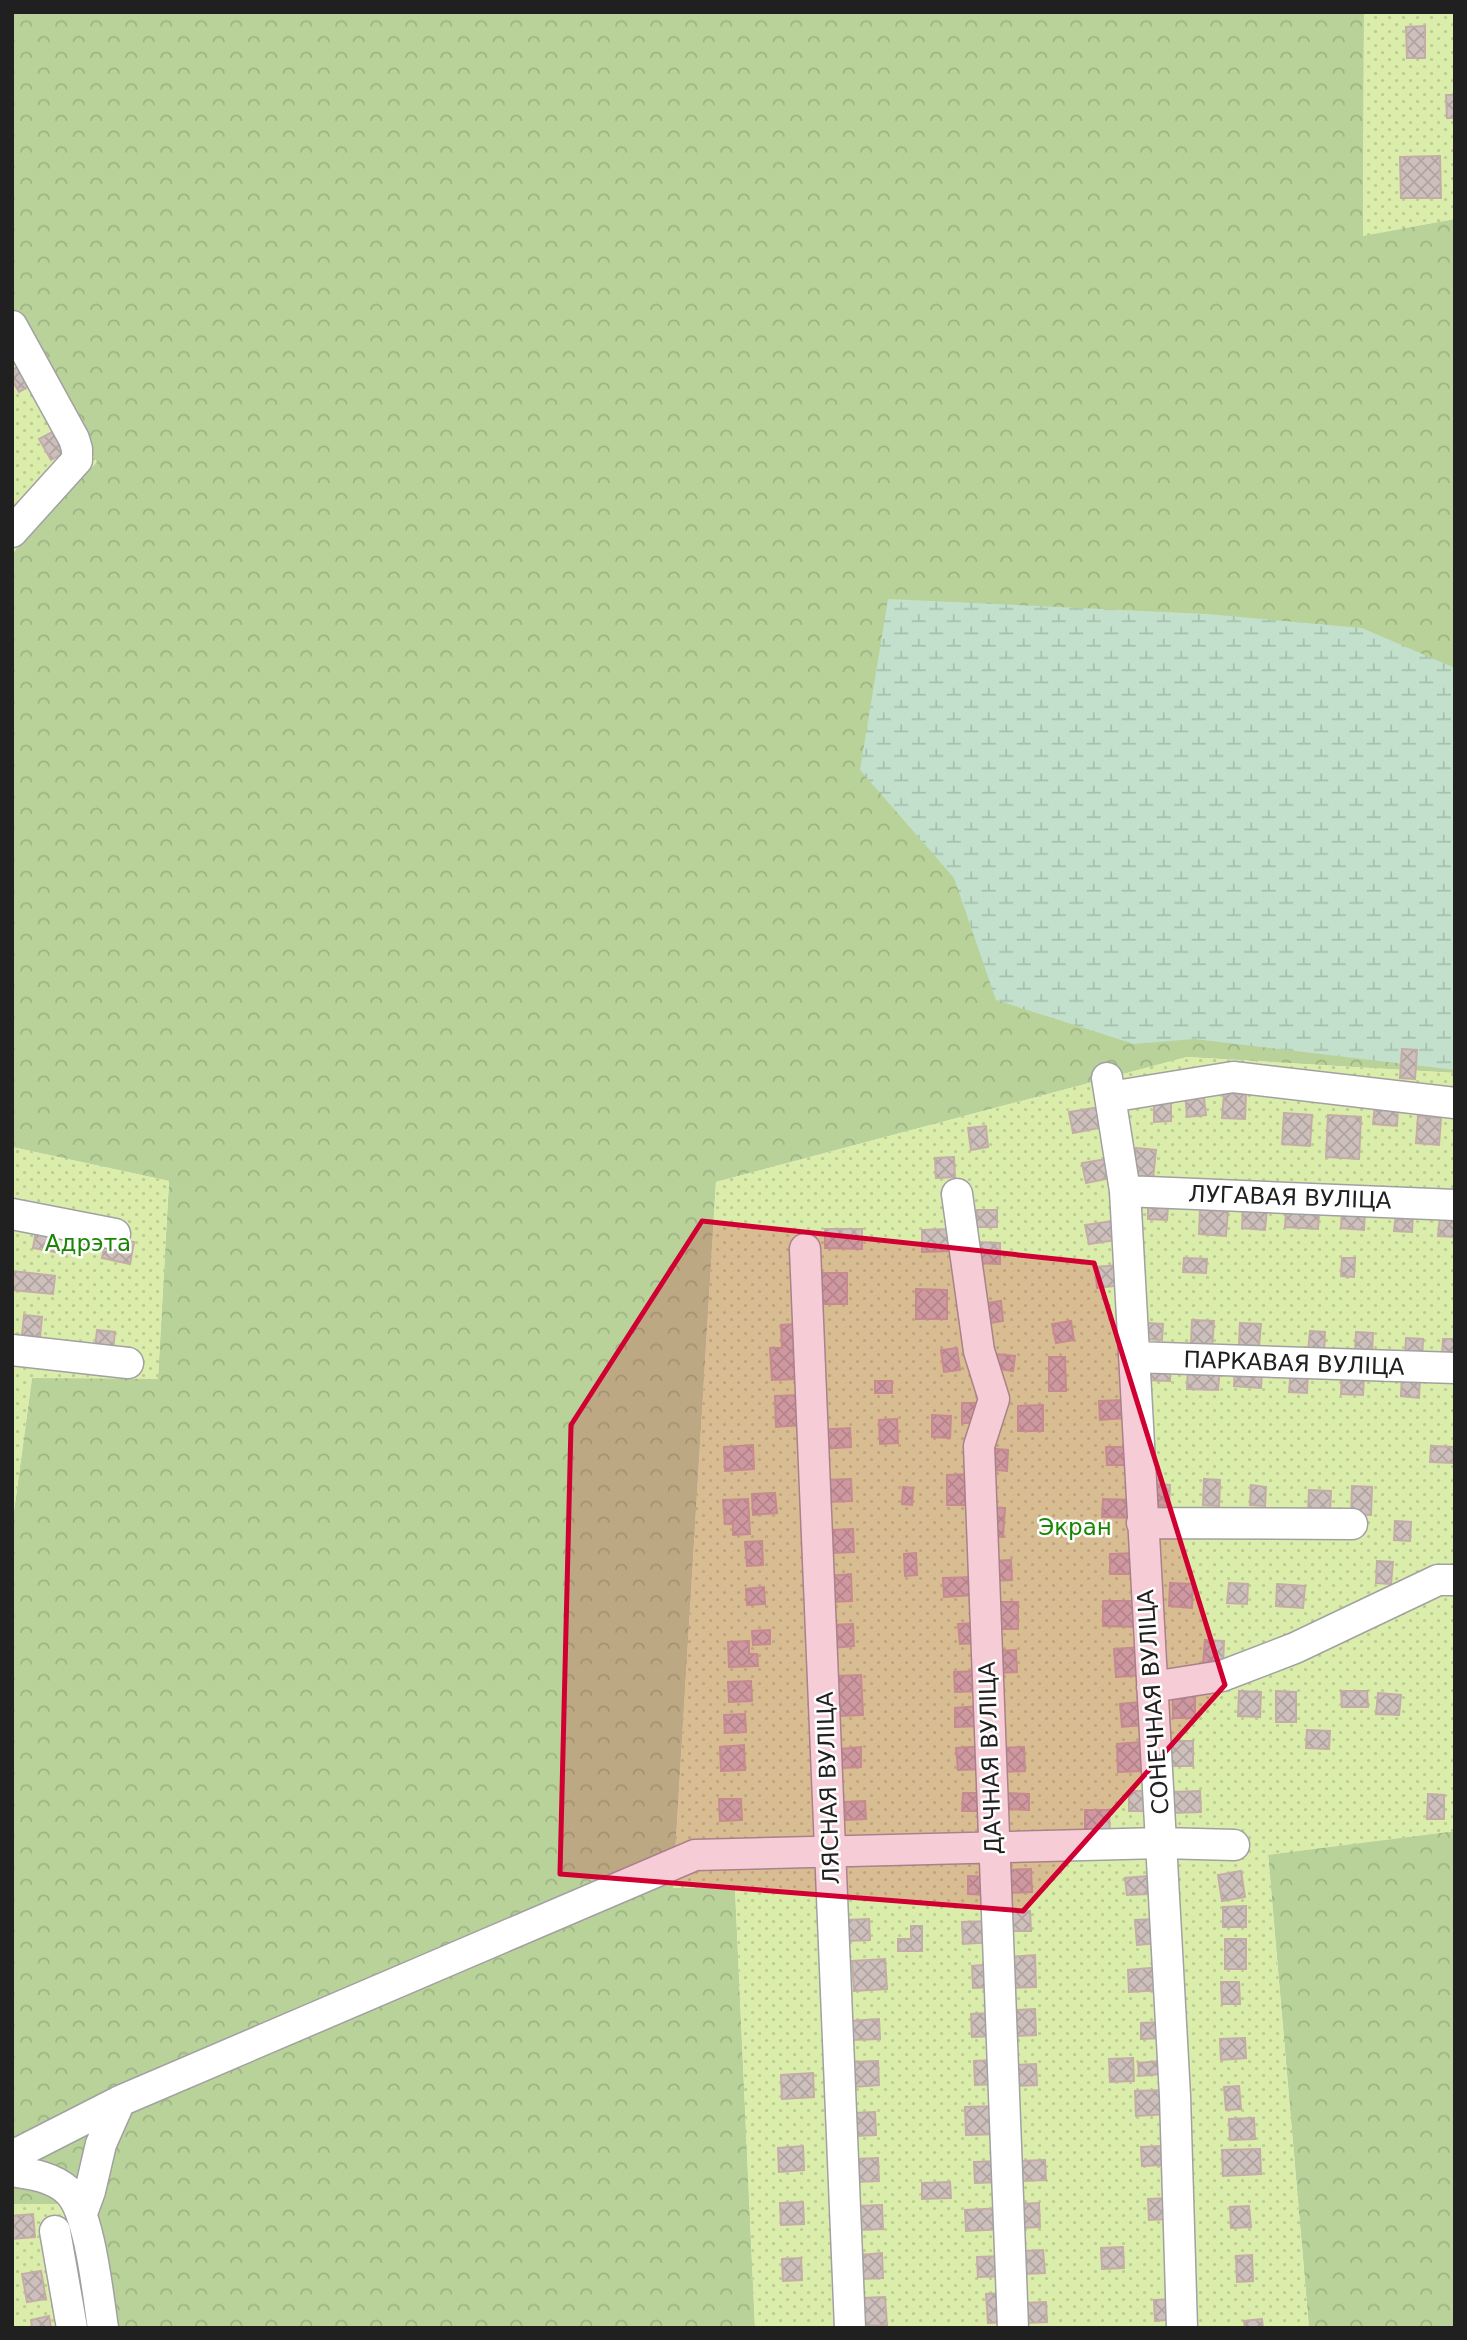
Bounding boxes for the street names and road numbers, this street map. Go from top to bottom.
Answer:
street label: ЛУГАВАЯ ВУЛІЦА [1188,1180,1392,1214]
street label: ПАРКАВАЯ ВУЛІЦА [1183,1346,1405,1380]
street label: СОНЕЧНАЯ ВУЛІЦА [1132,1588,1174,1815]
street label: ДАЧНАЯ ВУЛІЦА [974,1661,1006,1855]
street label: ЛЯСНАЯ ВУЛІЦА [812,1691,844,1885]

